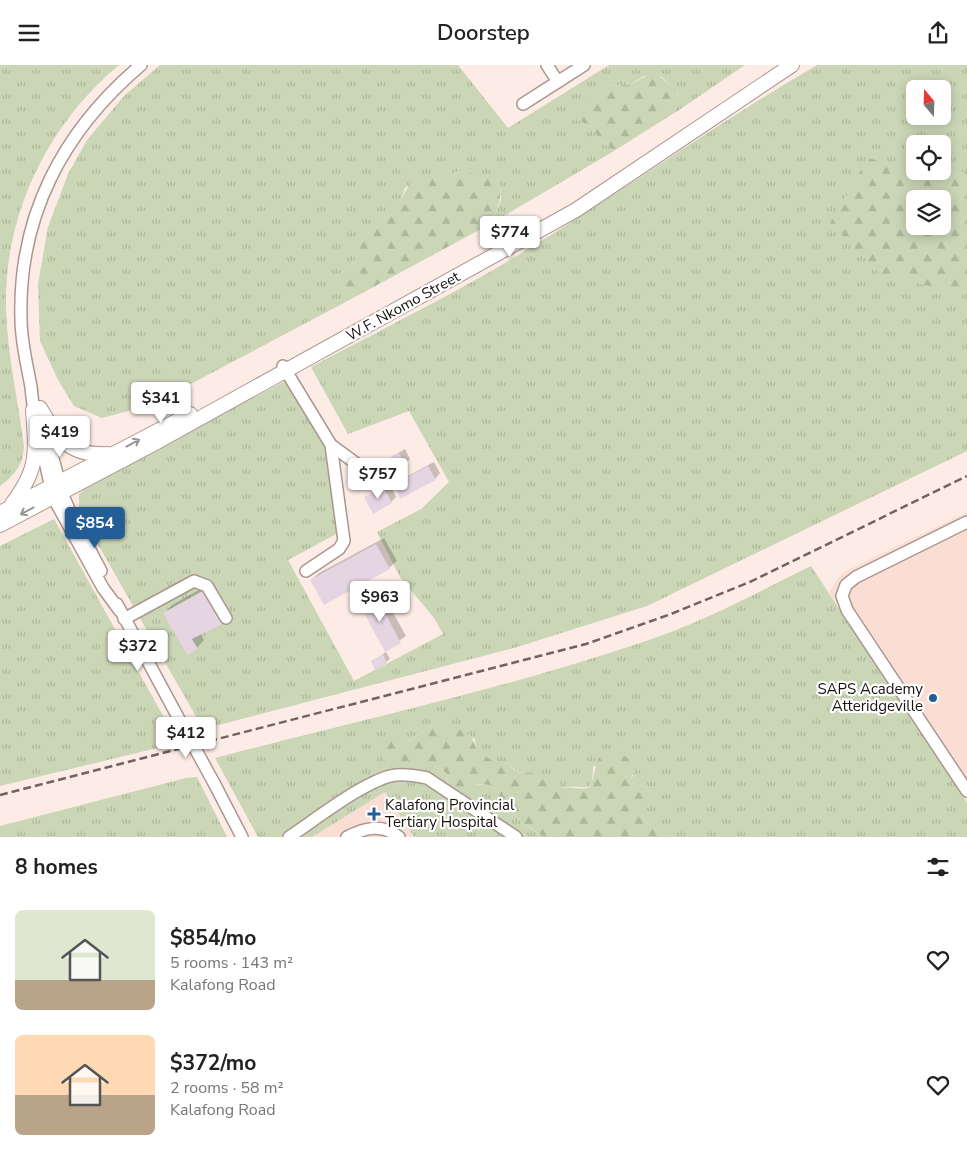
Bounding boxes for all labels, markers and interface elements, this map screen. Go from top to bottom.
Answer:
text: Doorstep [437,18,530,48]
icon: menu [15,19,43,47]
icon: share [924,19,952,47]
north arrow [906,80,951,125]
map controls [906,80,951,235]
button: locate [906,135,951,180]
button: layers [906,190,951,235]
pin: $774 [480,215,540,258]
text: $774 [491,221,529,243]
street label: W.F. Nkomo Street [343,266,464,346]
pin: $341 [131,381,191,424]
text: $341 [142,387,180,409]
pin: $419 [30,415,90,458]
text: $419 [41,421,79,443]
one-way arrow [125,438,140,447]
pin: $757 [348,457,408,500]
text: $757 [359,463,397,485]
one-way arrow [19,506,34,516]
pin: $854 [65,507,125,549]
text: $854 [76,512,114,534]
pin: $963 [350,581,410,623]
text: $963 [361,586,399,608]
pin: $372 [108,629,168,672]
text: $372 [119,635,157,657]
place label: SAPS Academy Atteridgeville [817,679,923,716]
marker: SAPS Academy Atteridgeville [927,692,939,704]
pin: $412 [156,717,216,759]
text: $412 [167,722,205,744]
place label: Kalafong Provincial Tertiary Hospital [385,795,515,832]
marker: Kalafong Provincial Tertiary Hospital [367,807,381,821]
text: 8 homes [15,853,98,881]
icon: filters [924,853,952,881]
text: $854/mo [170,924,256,952]
icon: home [55,930,115,990]
icon: heart [924,946,952,974]
text: 5 rooms · 143 m² [170,952,293,974]
text: Kalafong Road [170,974,276,996]
text: $372/mo [170,1049,256,1077]
icon: home [55,1055,115,1115]
icon: heart [924,1071,952,1099]
text: 2 rooms · 58 m² [170,1077,283,1099]
text: Kalafong Road [170,1099,276,1121]

